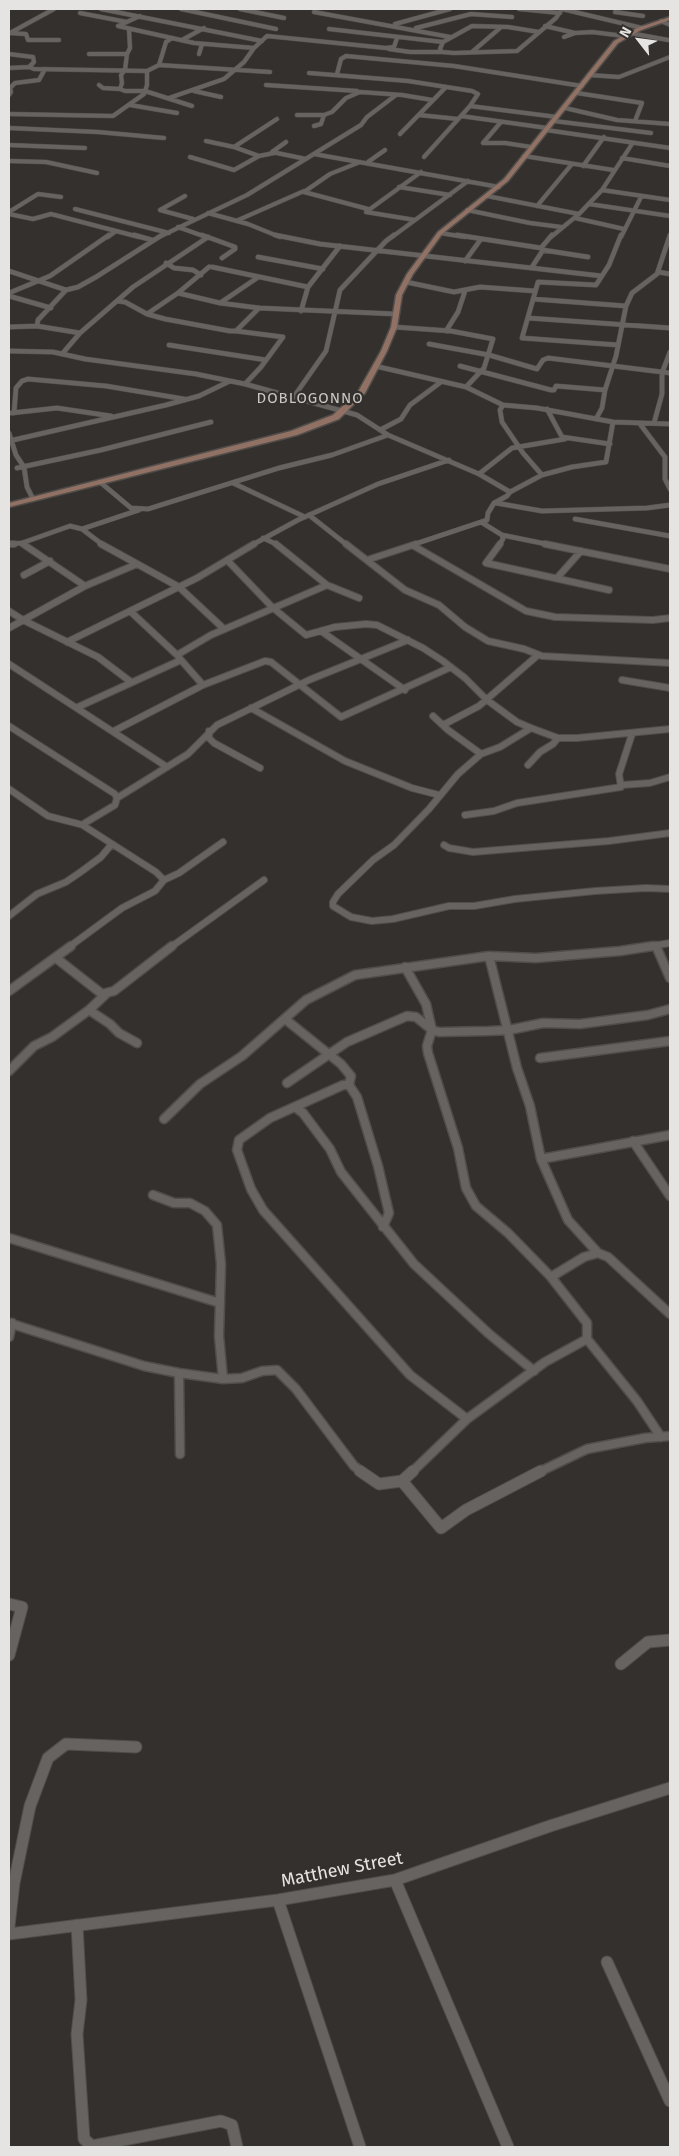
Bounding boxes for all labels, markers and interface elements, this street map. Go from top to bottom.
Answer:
north arrow [614,15,664,65]
text: N [616,24,635,41]
district label: DOBLOGONNO [255,390,365,408]
street label: Matthew Street [279,1848,405,1892]

